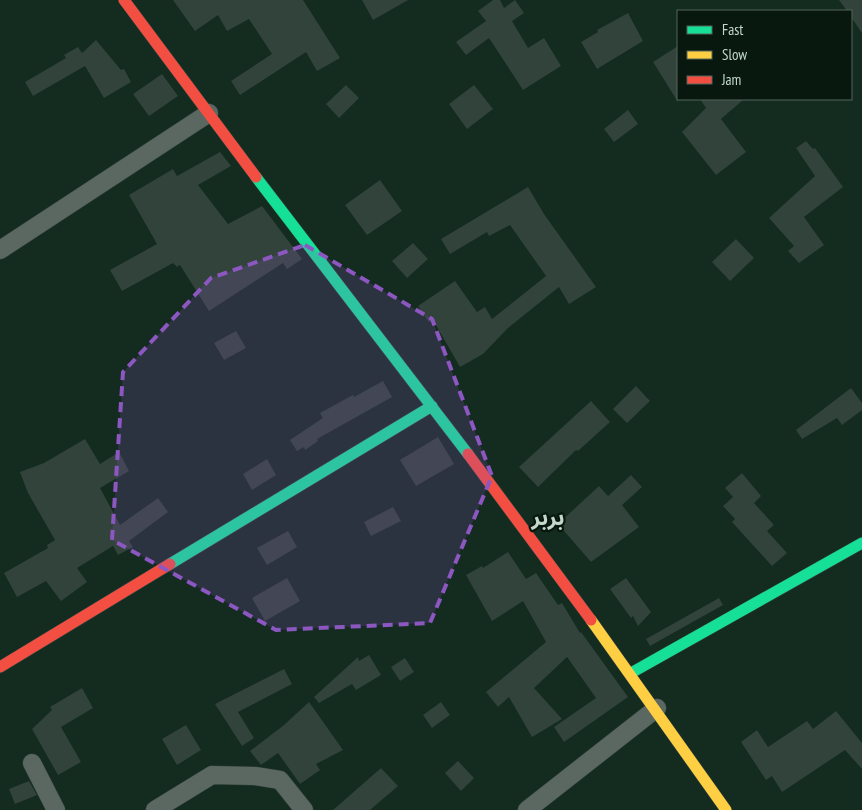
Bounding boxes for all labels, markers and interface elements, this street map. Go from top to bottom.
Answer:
legend [677,10,852,100]
text: Fast [722,20,743,39]
text: Slow [722,45,747,64]
text: Jam [721,70,741,89]
district label: بربر [530,503,565,531]

